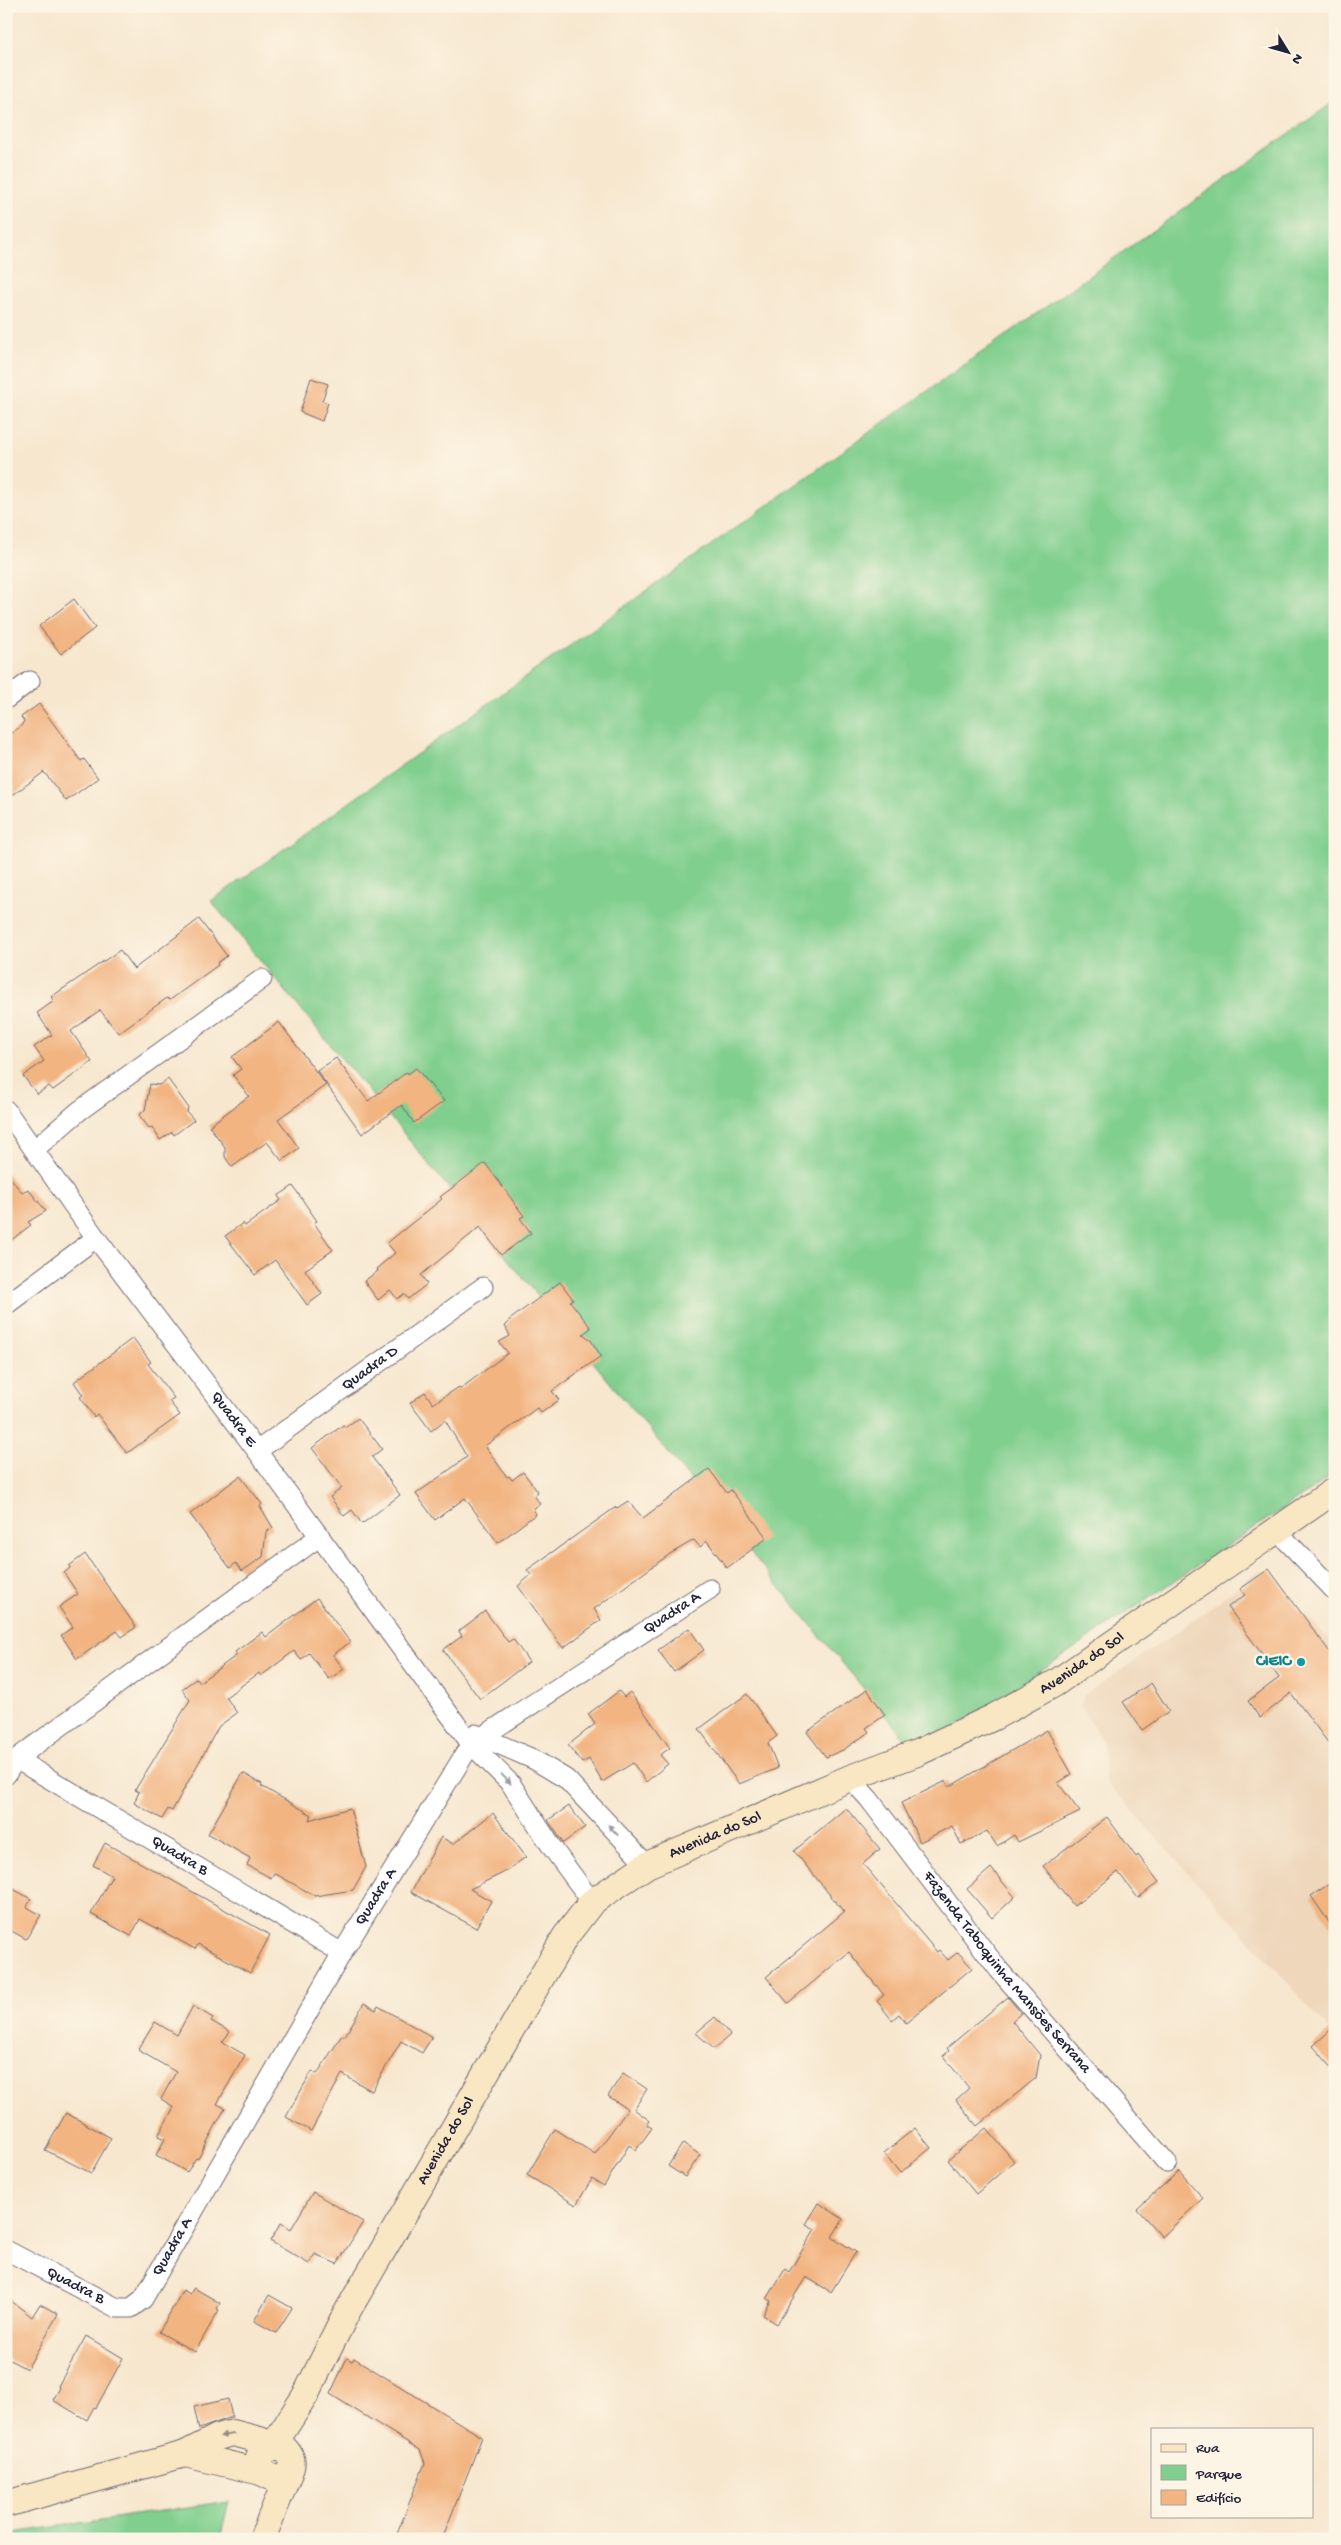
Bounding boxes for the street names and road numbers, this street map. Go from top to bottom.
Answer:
street label: Quadra D [338,1342,403,1396]
street label: Quadra E [206,1388,261,1452]
street label: Quadra A [640,1587,706,1639]
street label: Avenida do Sol [1037,1628,1128,1699]
street label: Avenida do Sol [666,1808,765,1864]
street label: Quadra B [147,1832,212,1881]
street label: Quadra A [351,1863,402,1930]
street label: Fazenda Taboquinha Mansões Serrana [918,1867,1095,2079]
street label: Avenida do Sol [413,2094,479,2188]
street label: Quadra A [149,2213,198,2280]
street label: Quadra B [43,2263,108,2310]

